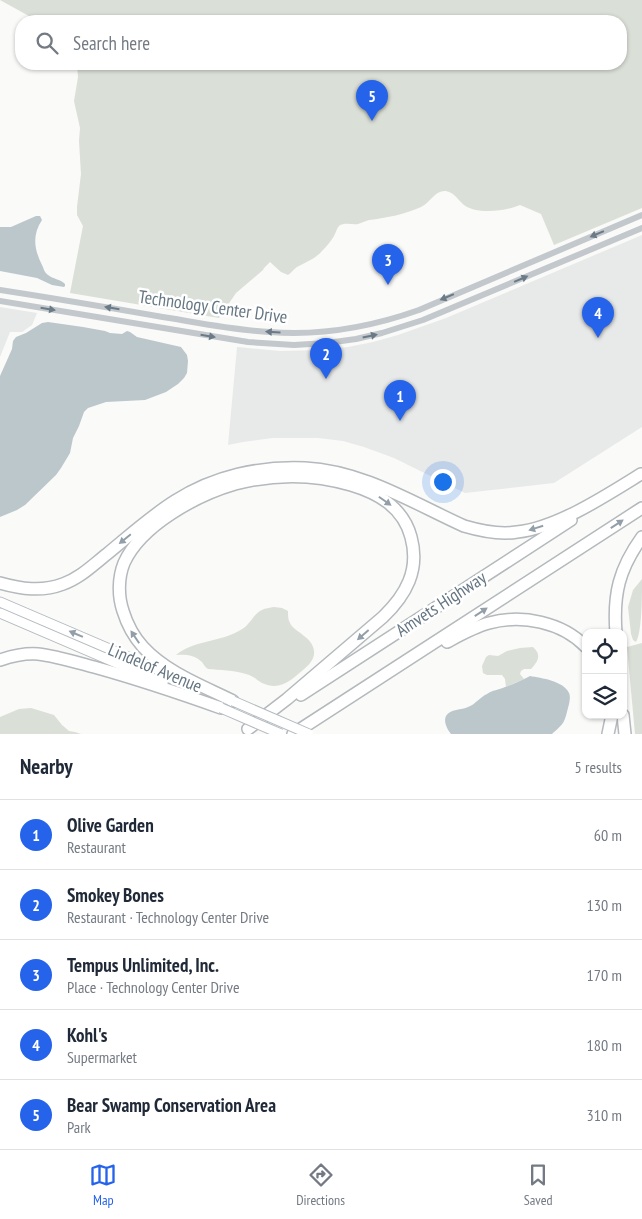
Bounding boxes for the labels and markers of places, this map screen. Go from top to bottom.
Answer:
pin: 5 [356,80,388,121]
pin: 3 [372,244,404,285]
pin: 4 [582,297,614,338]
pin: 2 [310,338,342,379]
pin: 1 [384,380,416,421]

